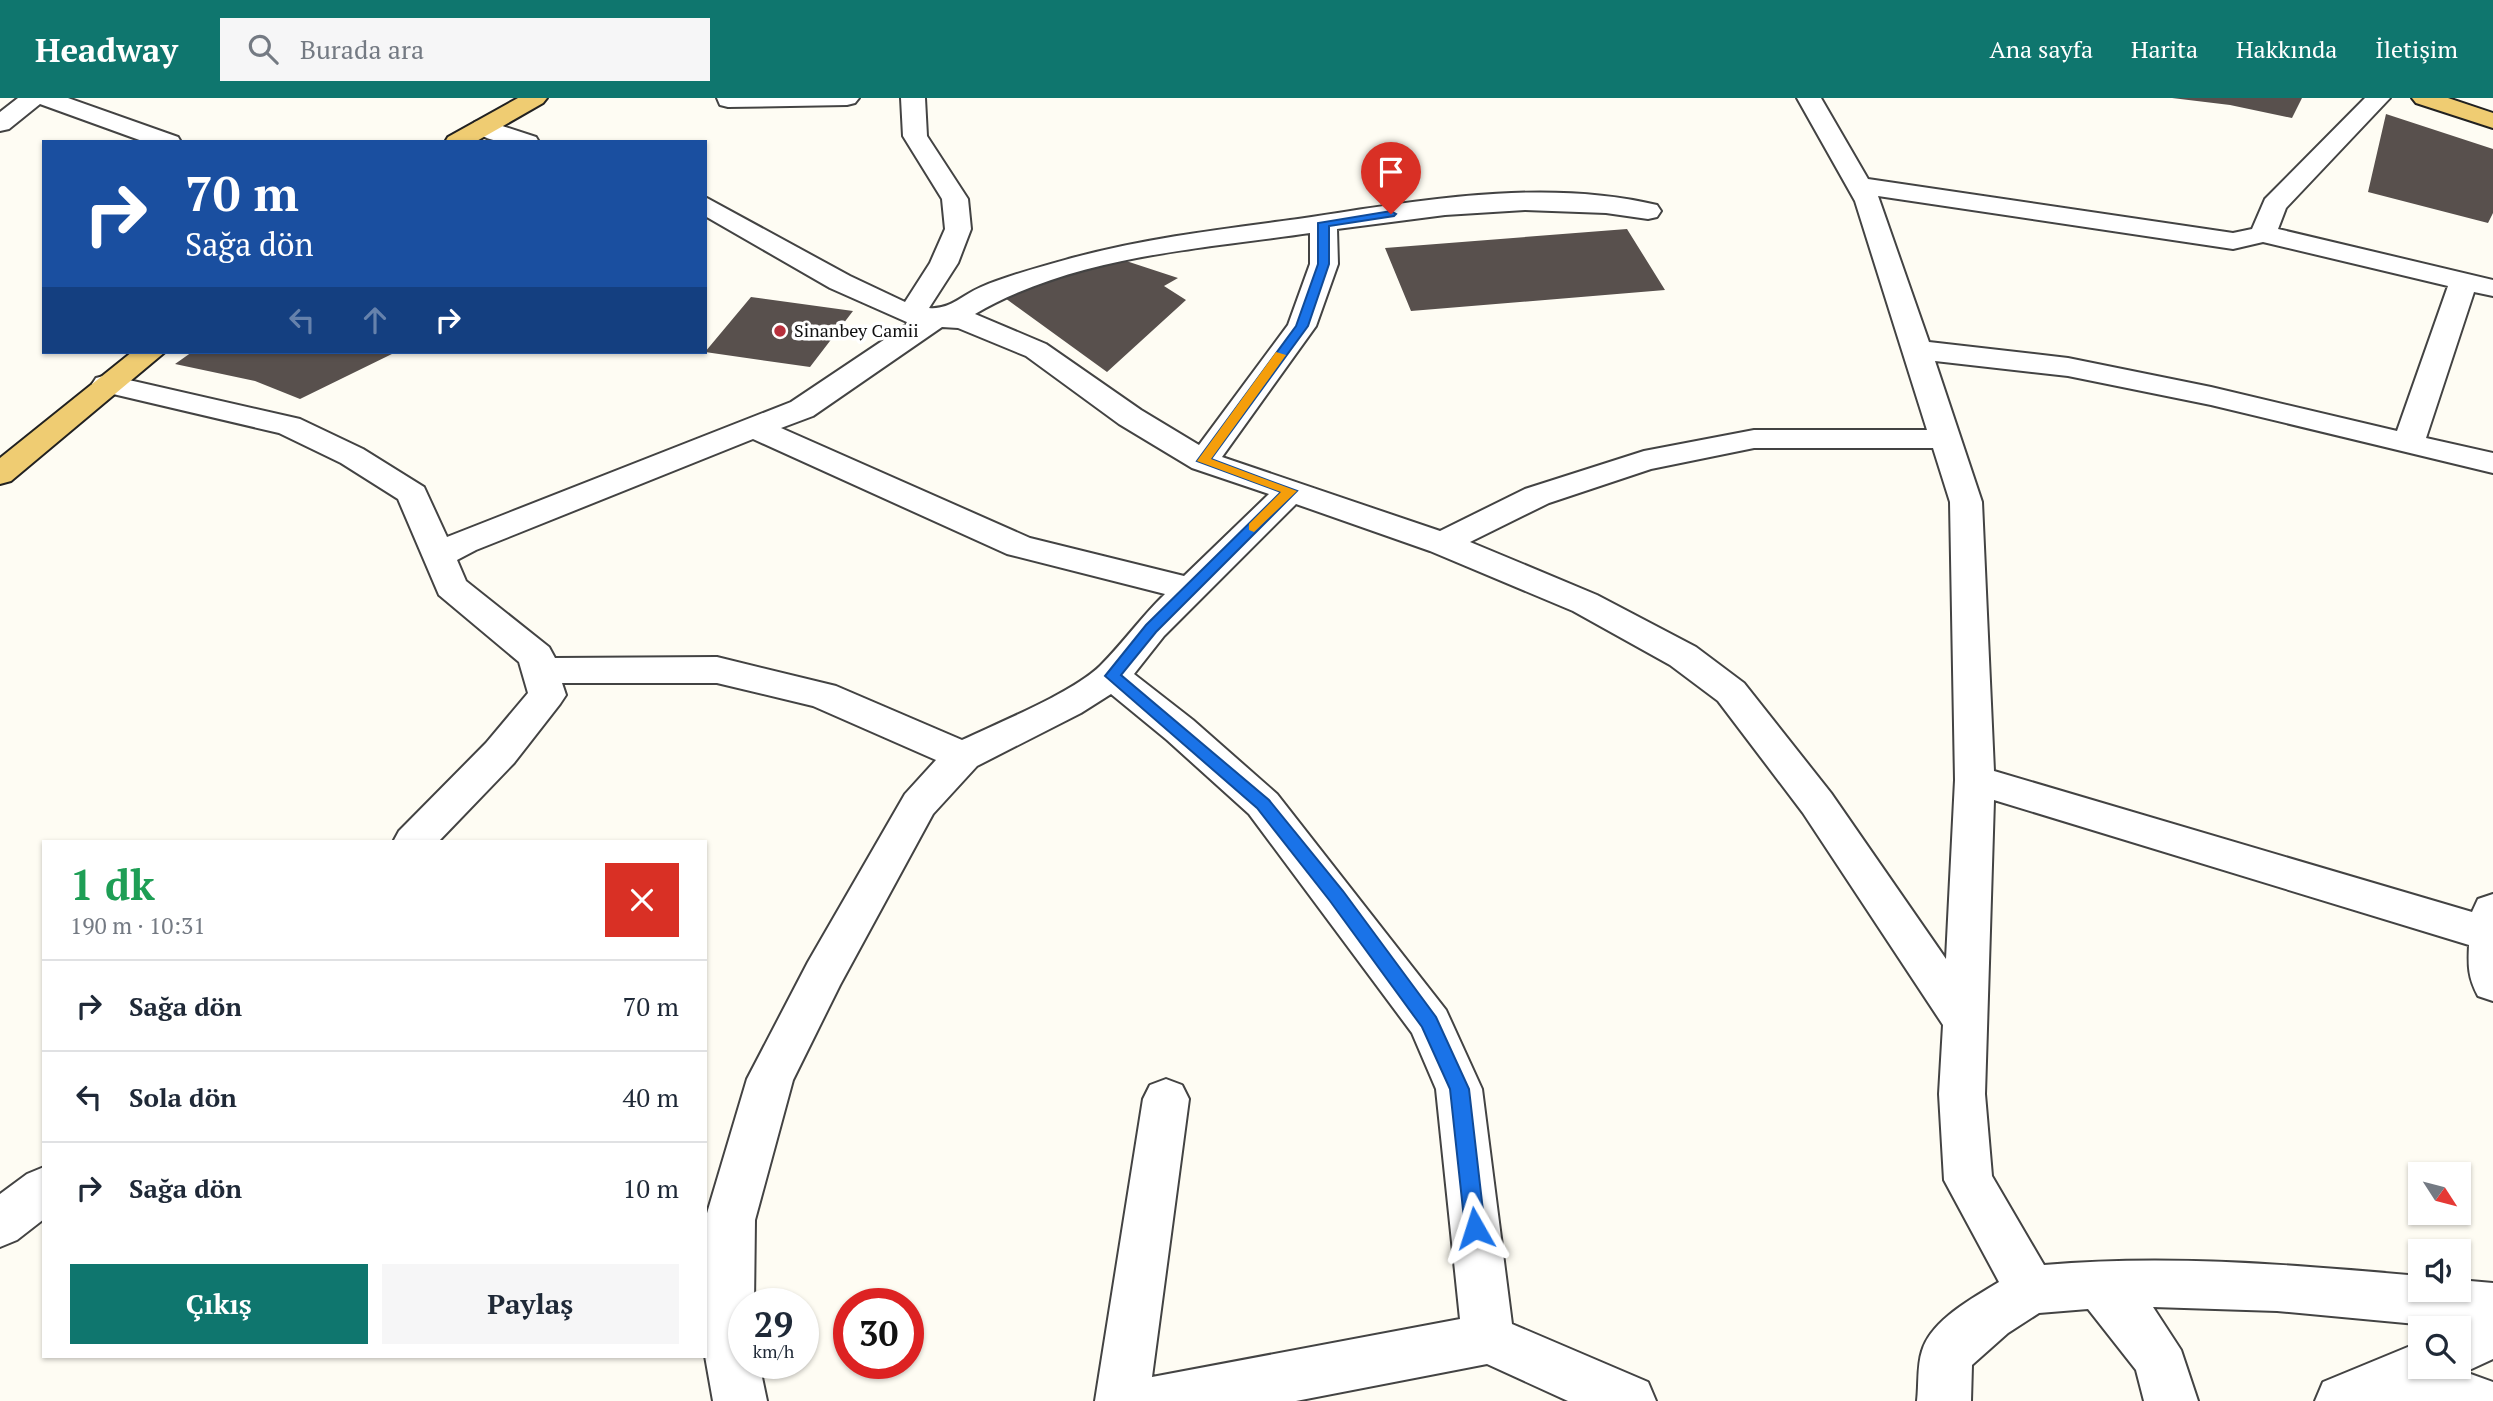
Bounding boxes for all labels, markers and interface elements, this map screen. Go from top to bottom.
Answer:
search box [220,18,710,81]
text: Headway [35,28,178,71]
icon: search [244,30,282,68]
text: Burada ara [300,32,424,66]
text: Ana sayfa [1989,33,2093,65]
text: Harita [2131,33,2198,65]
text: Hakkında [2236,33,2337,65]
text: İletişim [2375,33,2458,65]
pin [1361,142,1421,214]
icon: arrive [1372,153,1410,191]
text: 70 m [185,160,299,225]
icon: right [70,168,161,259]
text: Sağa dön [185,223,314,265]
icon: left [283,301,321,339]
icon: ahead [356,301,394,339]
icon: right [429,301,467,339]
place label: Sinanbey Camii [794,318,919,342]
marker: Sinanbey Camii [772,323,788,339]
text: 1 dk [70,856,155,912]
button: close [605,863,679,937]
text: 190 m · 10:31 [70,910,205,941]
icon: right [70,987,108,1025]
text: Sağa dön [129,989,242,1023]
text: 70 m [623,989,679,1023]
icon: left [70,1078,108,1116]
text: Sola dön [129,1080,237,1114]
text: 40 m [623,1080,679,1114]
north arrow [2408,1162,2471,1225]
map controls [2408,1162,2471,1379]
icon: right [70,1169,108,1207]
text: Sağa dön [129,1171,242,1205]
text: 10 m [623,1171,679,1205]
position arrow [1438,1191,1512,1265]
button: sound [2408,1239,2471,1302]
button: Çıkış [70,1264,368,1344]
button: Paylaş [382,1264,679,1344]
speed limit sign: 30 [833,1288,924,1379]
text: 29 [754,1301,793,1347]
button: search [2408,1316,2471,1379]
text: km/h [753,1339,794,1363]

